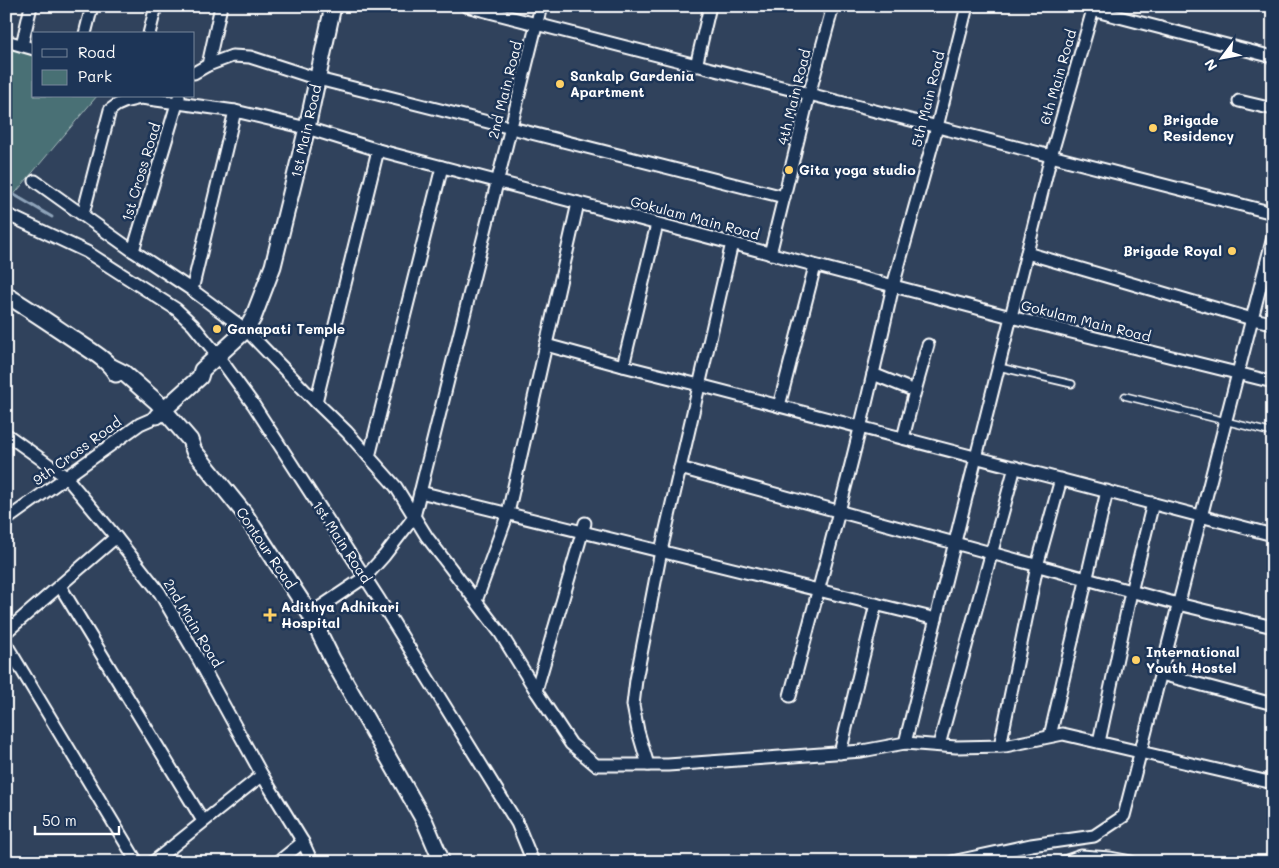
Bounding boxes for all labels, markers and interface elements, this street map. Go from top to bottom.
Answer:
street label: 6th Main Road [1035,27,1080,127]
legend [32,32,195,98]
north arrow [1196,32,1246,82]
street label: 2nd Main Road [483,39,526,141]
text: Road [78,42,115,62]
street label: 4th Main Road [772,47,815,147]
street label: 5th Main Road [906,49,949,149]
text: N [1200,56,1221,75]
text: Park [78,66,112,86]
place label: Sankalp Gardenia Apartment [570,66,695,101]
marker: Sankalp Gardenia Apartment [554,78,566,90]
street label: 1st Main Road [286,82,325,179]
place label: Brigade Residency [1163,110,1234,145]
street label: 1st Cross Road [117,120,165,223]
marker: Brigade Residency [1147,122,1159,134]
place label: Gita yoga studio [799,160,916,179]
marker: Gita yoga studio [783,164,795,176]
street label: Gokulam Main Road [628,191,762,244]
place label: Brigade Royal [1123,241,1222,260]
marker: Brigade Royal [1226,245,1238,257]
street label: Gokulam Main Road [1019,295,1153,346]
place label: Ganapati Temple [227,319,345,338]
marker: Ganapati Temple [211,323,223,335]
street label: 9th Cross Road [29,412,125,489]
street label: 1st Main Road [309,497,376,587]
street label: Contour Road [232,503,301,592]
street label: 2nd Main Road [159,575,227,671]
place label: Adithya Adhikari Hospital [281,597,400,632]
marker: Adithya Adhikari Hospital [263,608,277,622]
place label: International Youth Hostel [1146,642,1240,677]
marker: International Youth Hostel [1130,654,1142,666]
scale bar [35,803,119,835]
text: 50 m [42,810,77,830]

